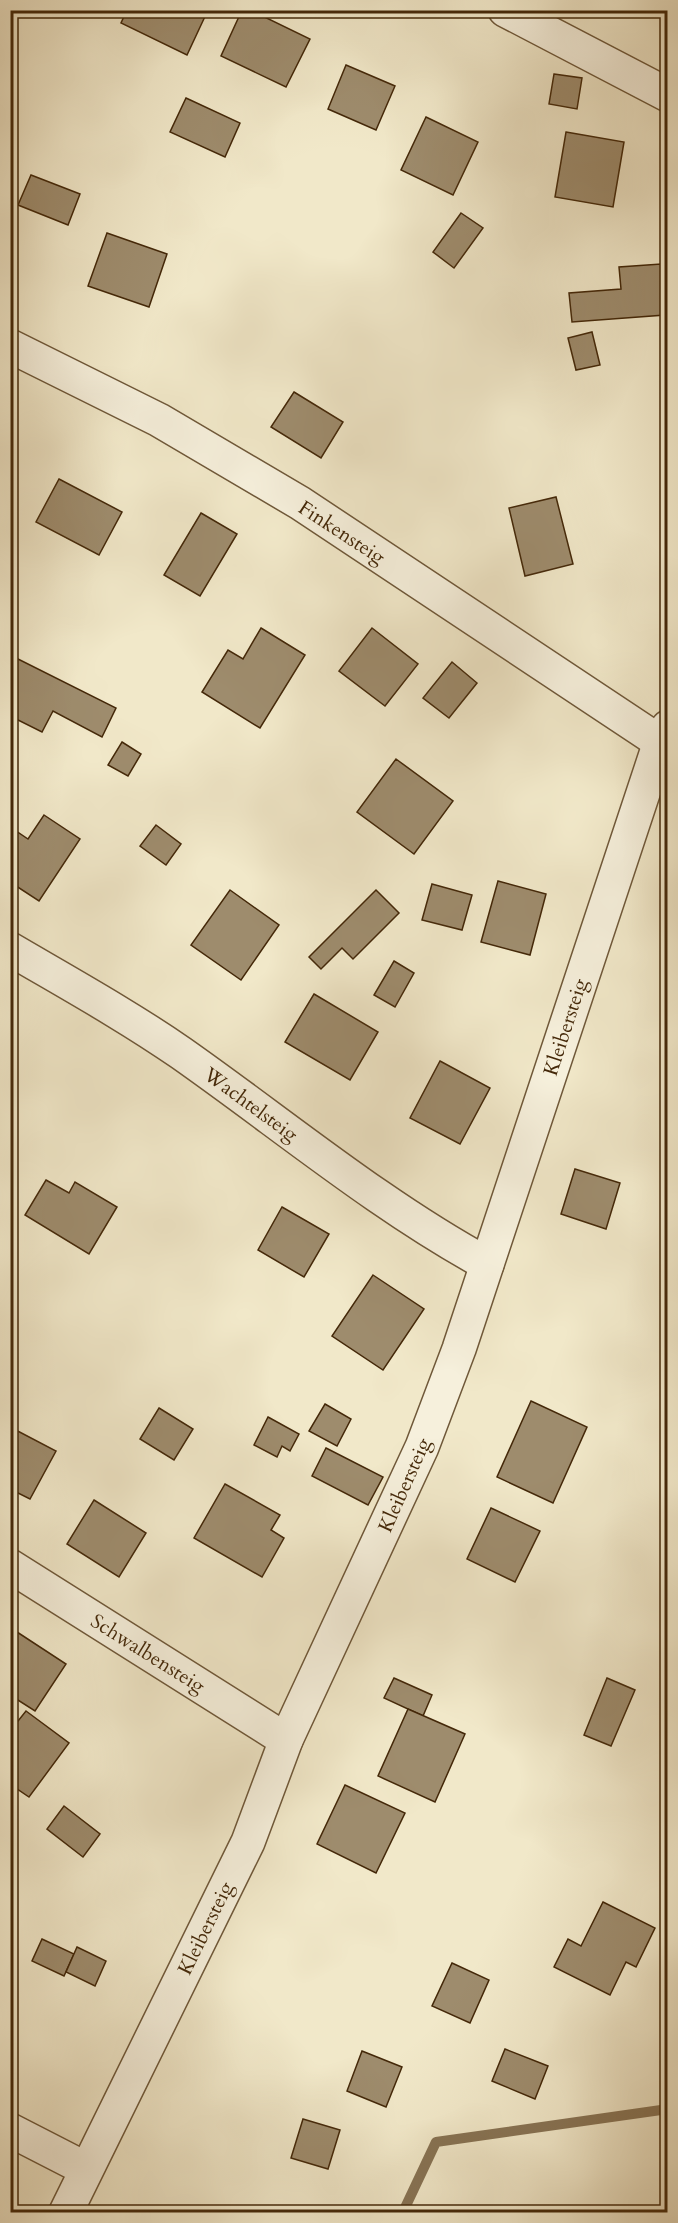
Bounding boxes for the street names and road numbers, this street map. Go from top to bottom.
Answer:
street label: Finkensteig [293,494,391,571]
street label: Kleibersteig [537,974,594,1079]
street label: Wachtelsteig [197,1060,304,1148]
street label: Kleibersteig [372,1433,438,1537]
street label: Schwalbensteig [85,1608,211,1700]
street label: Kleibersteig [171,1876,240,1979]

